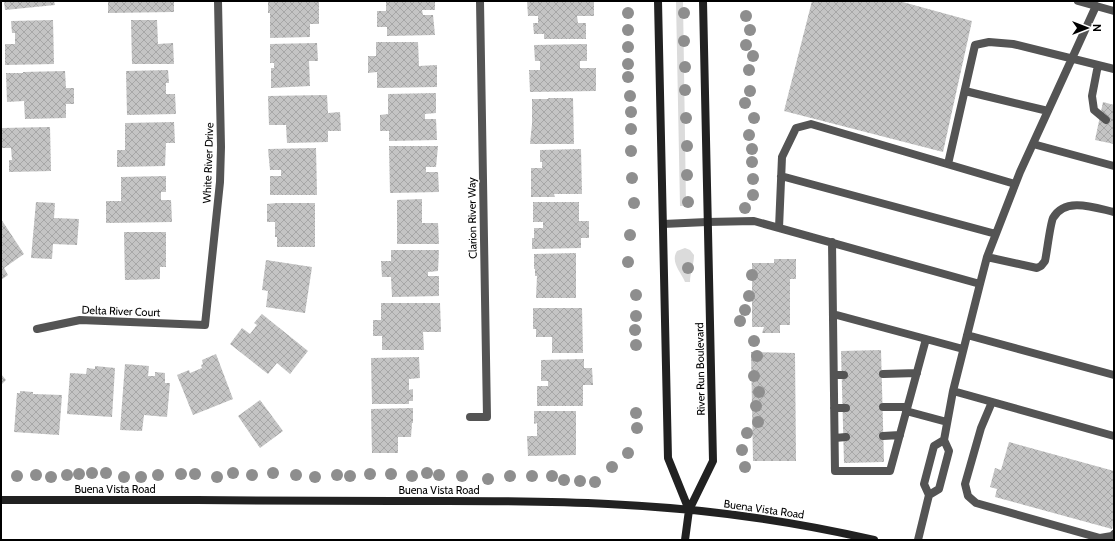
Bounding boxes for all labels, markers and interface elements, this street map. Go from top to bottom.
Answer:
north arrow [1067,8,1107,48]
text: N [1090,24,1104,32]
street label: White River Drive [200,122,216,204]
street label: Clarion River Way [464,177,480,259]
street label: Delta River Court [81,303,161,319]
street label: River Run Boulevard [692,322,708,416]
street label: Buena Vista Road [74,482,156,496]
street label: Buena Vista Road [398,483,480,497]
street label: Buena Vista Road [723,496,805,522]

